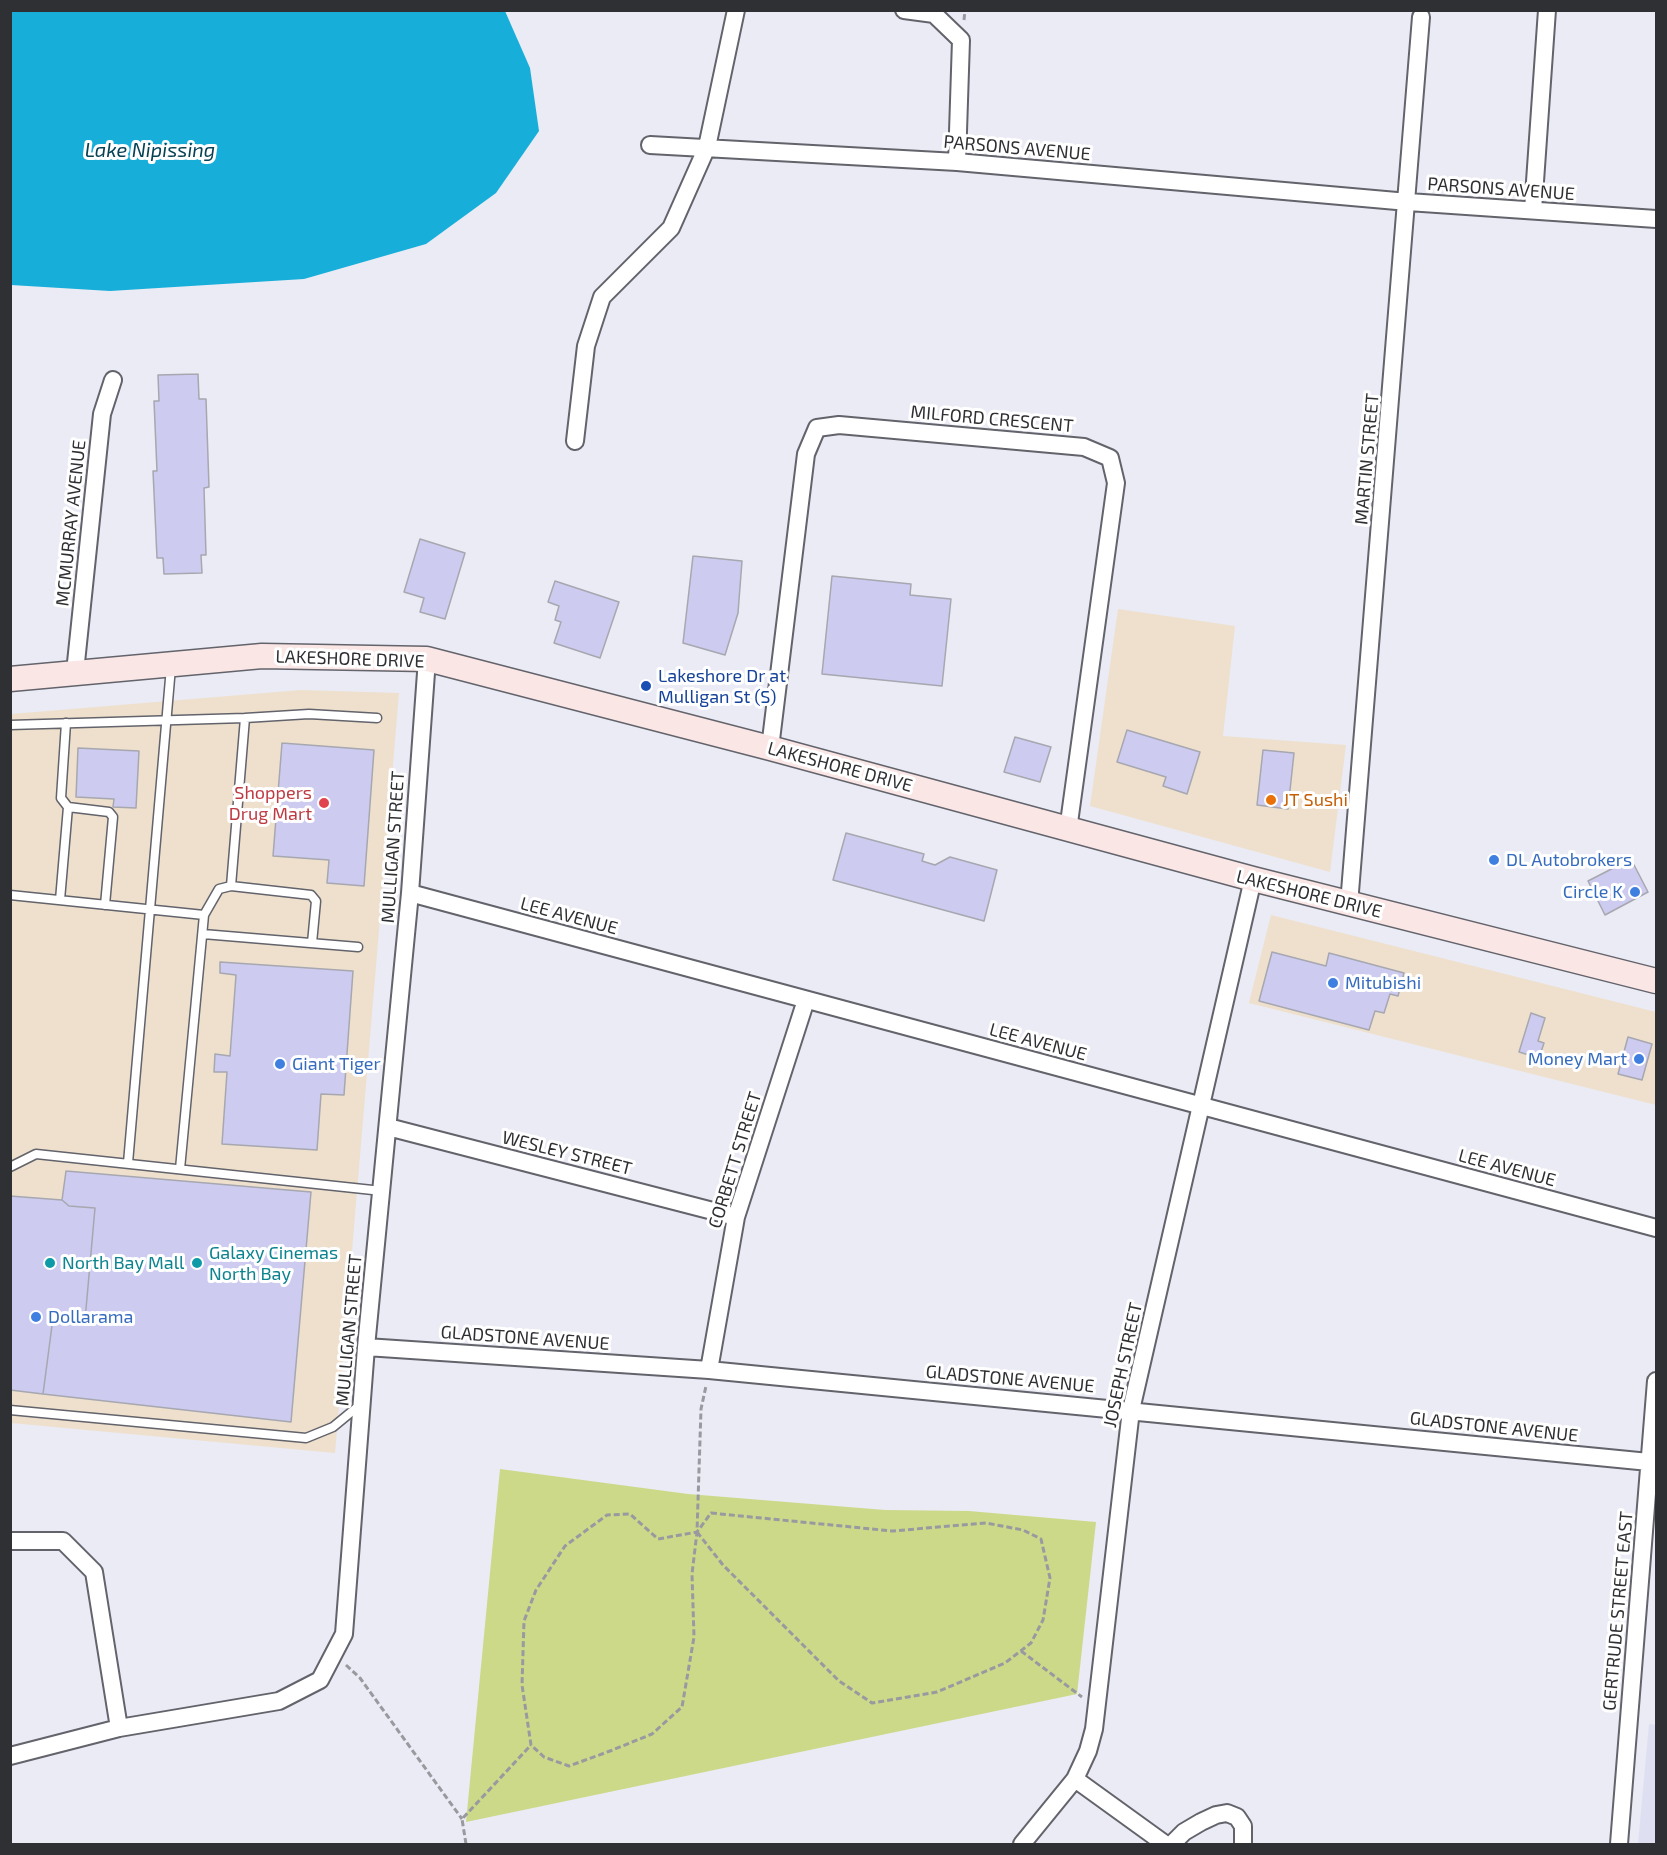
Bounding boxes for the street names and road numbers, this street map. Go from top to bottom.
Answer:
street label: PARSONS AVENUE [943,131,1091,165]
street label: PARSONS AVENUE [1427,173,1575,205]
street label: MARTIN STREET [1350,392,1384,526]
street label: MILFORD CRESCENT [910,401,1074,437]
street label: MCMURRAY AVENUE [52,439,90,607]
street label: LAKESHORE DRIVE [275,646,425,672]
street label: LAKESHORE DRIVE [765,737,915,797]
street label: MULLIGAN STREET [377,770,409,924]
street label: LAKESHORE DRIVE [1234,865,1384,923]
street label: LEE AVENUE [518,893,620,939]
street label: LEE AVENUE [987,1019,1089,1065]
street label: CORBETT STREET [704,1089,766,1231]
street label: WESLEY STREET [500,1126,634,1180]
street label: LEE AVENUE [1456,1145,1558,1191]
street label: MULLIGAN STREET [332,1253,366,1407]
street label: JOSEPH STREET [1099,1301,1147,1429]
street label: GLADSTONE AVENUE [440,1321,610,1355]
street label: GLADSTONE AVENUE [925,1361,1095,1397]
street label: GLADSTONE AVENUE [1409,1407,1579,1447]
street label: GERTRUDE STREET EAST [1599,1510,1637,1712]

